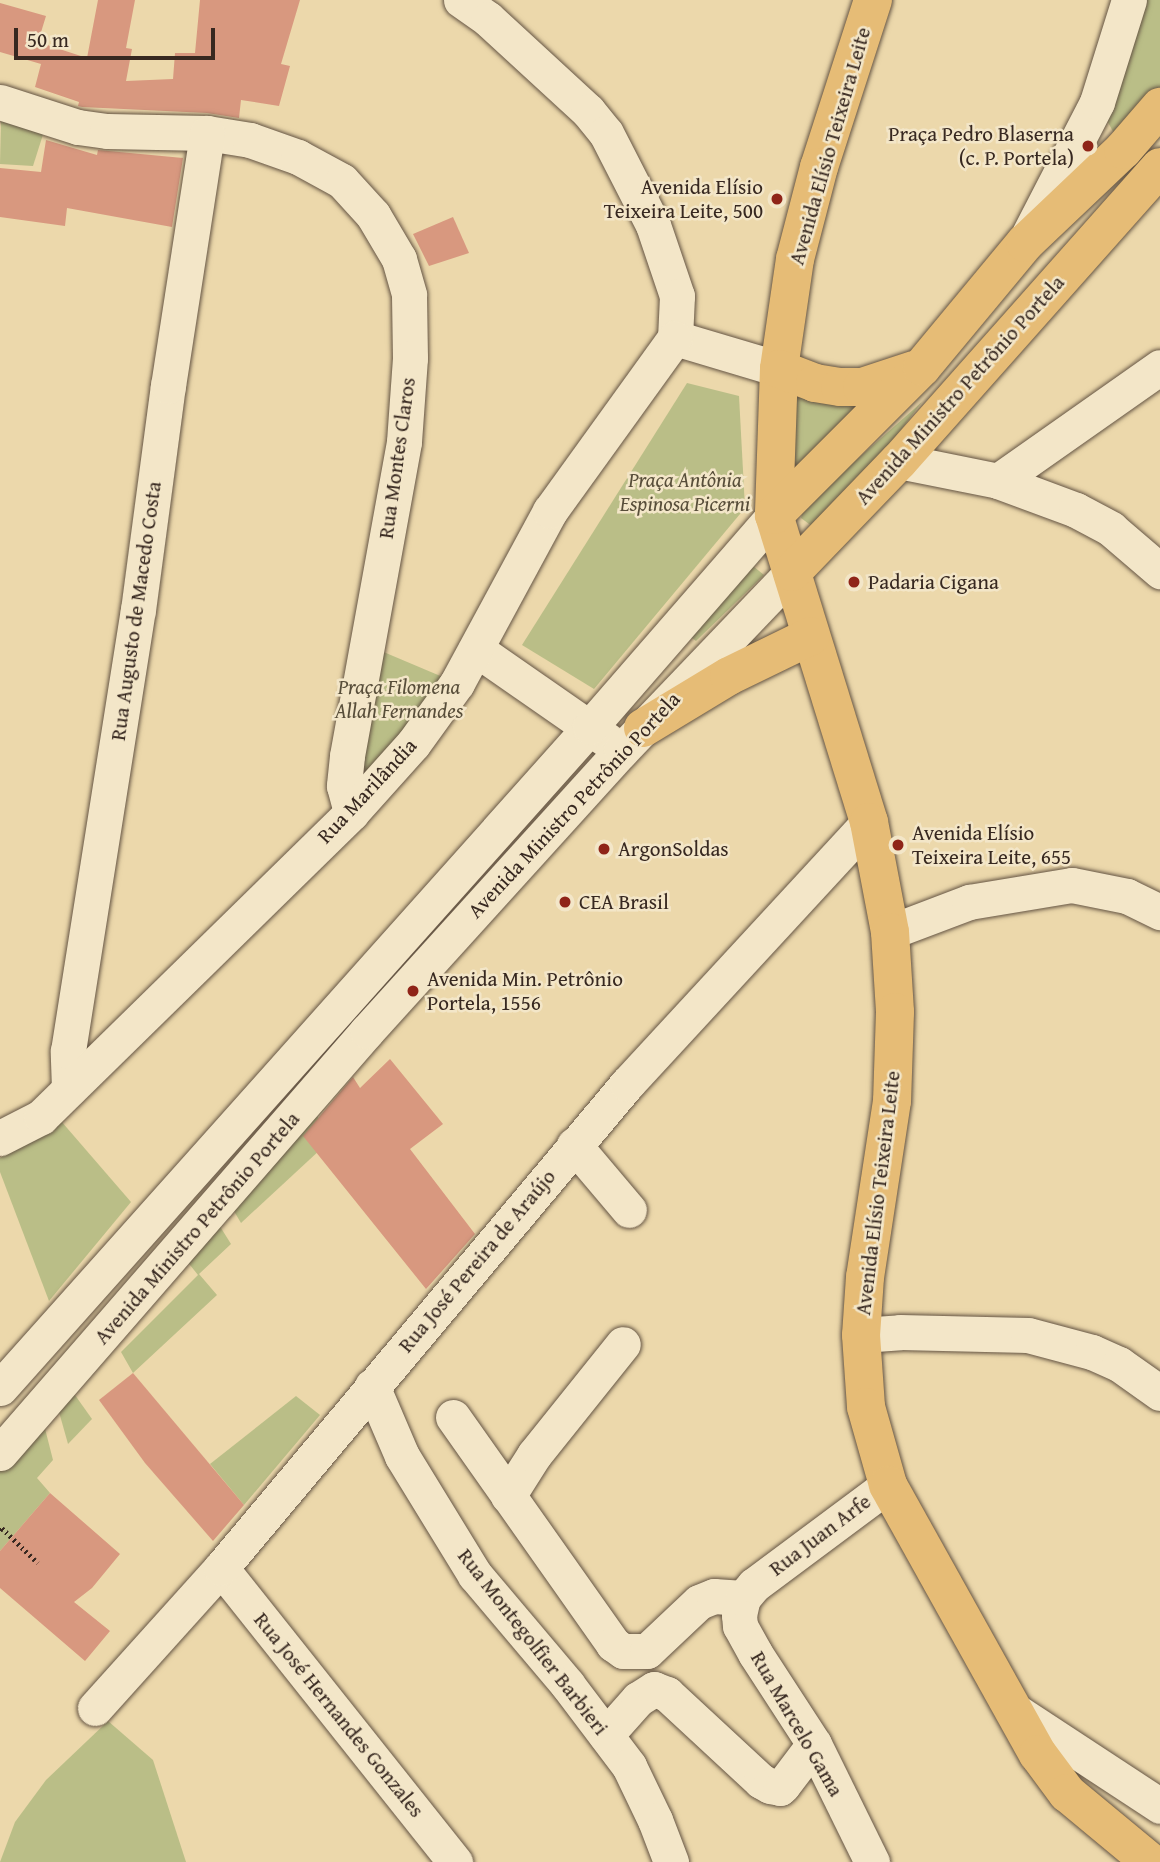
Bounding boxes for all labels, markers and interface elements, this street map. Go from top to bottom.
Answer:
scale bar [18,14,219,58]
text: 50 m [27,24,69,55]
street label: Avenida Elísio Teixeira Leite [784,24,876,268]
place label: Praça Pedro Blaserna (c. P. Portela) [888,121,1074,171]
marker: Praça Pedro Blaserna (c. P. Portela) [1080,138,1096,154]
place label: Avenida Elísio Teixeira Leite, 500 [604,174,763,224]
marker: Avenida Elísio Teixeira Leite, 500 [769,191,785,207]
street label: Avenida Ministro Petrônio Portela [850,270,1070,510]
street label: Rua Montes Claros [373,376,421,540]
park label: Praça Antônia Espinosa Picerni [620,467,750,517]
street label: Rua Augusto de Macedo Costa [105,480,167,742]
place label: Padaria Cigana [868,569,999,595]
marker: Padaria Cigana [846,574,862,590]
park label: Praça Filomena Allah Fernandes [335,674,463,724]
street label: Avenida Ministro Petrônio Portela [463,687,685,923]
street label: Rua Marilândia [312,733,422,849]
place label: Avenida Elísio Teixeira Leite, 655 [912,820,1071,870]
place label: ArgonSoldas [618,836,729,862]
marker: Avenida Elísio Teixeira Leite, 655 [890,837,906,853]
marker: ArgonSoldas [596,841,612,857]
place label: CEA Brasil [579,889,669,915]
marker: CEA Brasil [557,894,573,910]
place label: Avenida Min. Petrônio Portela, 1556 [427,966,623,1016]
marker: Avenida Min. Petrônio Portela, 1556 [405,983,421,999]
street label: Avenida Elísio Teixeira Leite [851,1069,905,1317]
street label: Avenida Ministro Petrônio Portela [89,1107,305,1349]
street label: Rua José Pereira de Araújo [393,1164,561,1358]
street label: Rua Juan Arfe [764,1489,876,1581]
street label: Rua Montegolfier Barbieri [452,1544,614,1740]
street label: Rua José Hernandes Gonzales [249,1608,429,1822]
street label: Rua Marcelo Gama [745,1647,849,1801]

